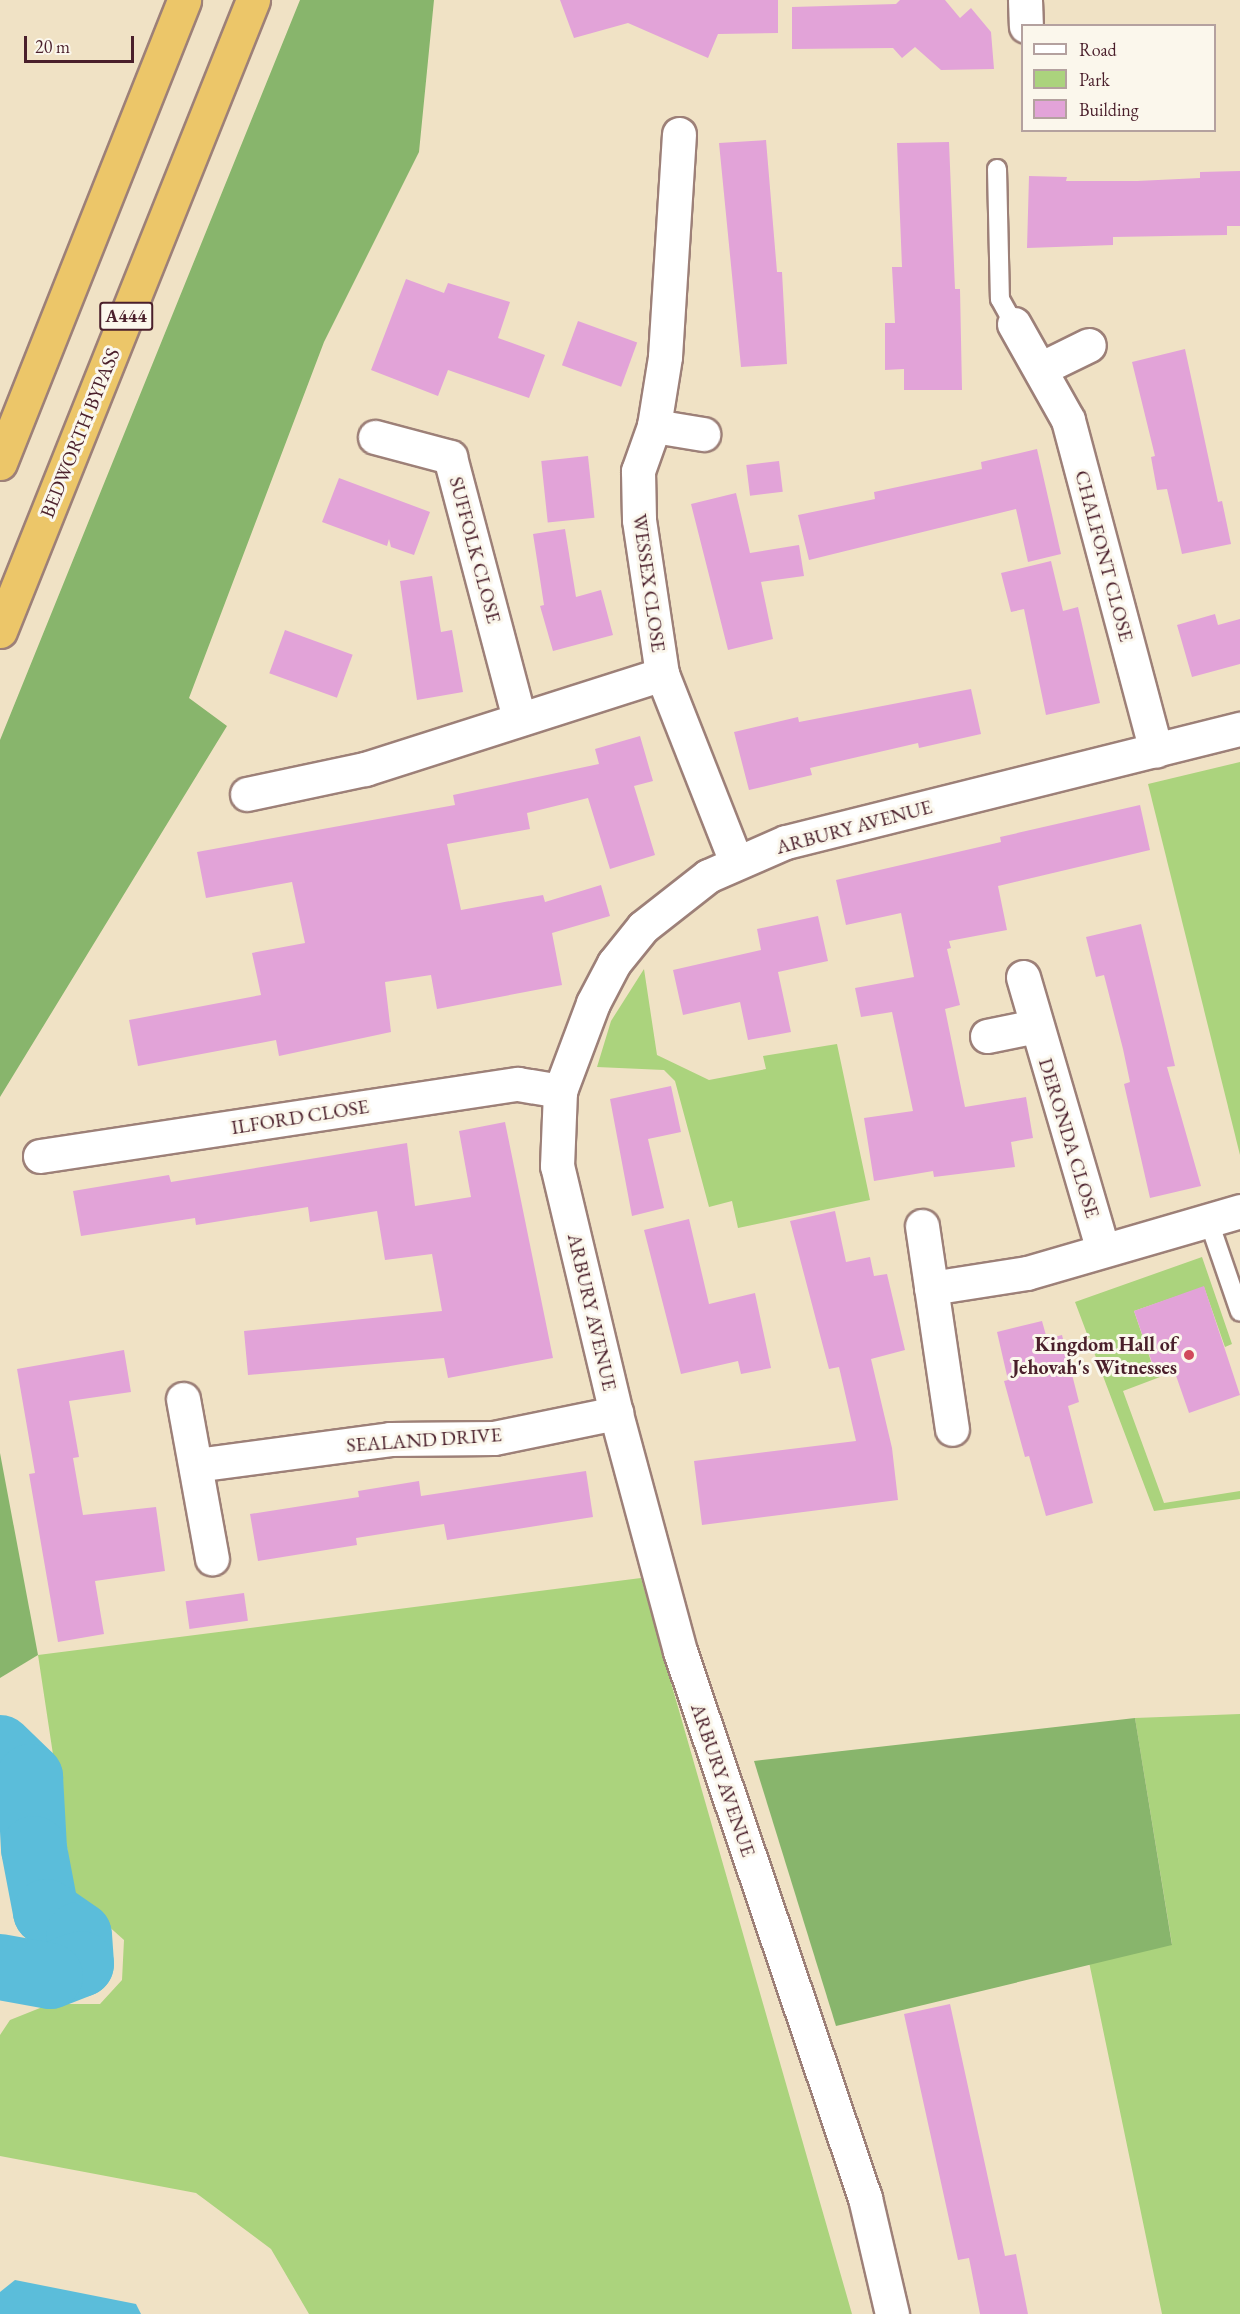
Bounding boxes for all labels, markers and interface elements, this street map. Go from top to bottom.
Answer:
scale bar [27,24,136,62]
legend [1021,24,1216,132]
text: 20 m [35,35,70,58]
text: Road [1079,38,1117,61]
text: Park [1079,68,1110,91]
text: Building [1079,98,1139,121]
road number: A444 [99,301,153,331]
street label: BEDWORTH BYPASS [35,345,125,521]
street label: CHALFONT CLOSE [1070,468,1138,644]
street label: SUFFOLK CLOSE [444,474,506,626]
street label: WESSEX CLOSE [627,512,671,654]
street label: ARBURY AVENUE [773,795,935,859]
street label: DERONDA CLOSE [1033,1055,1105,1221]
street label: ILFORD CLOSE [229,1094,371,1140]
street label: ARBURY AVENUE [562,1231,622,1393]
place label: Kingdom Hall of Jehovah's Witnesses [1012,1332,1177,1379]
marker: Kingdom Hall of Jehovah's Witnesses [1182,1348,1196,1362]
street label: SEALAND DRIVE [345,1423,503,1457]
street label: ARBURY AVENUE [686,1700,760,1860]

